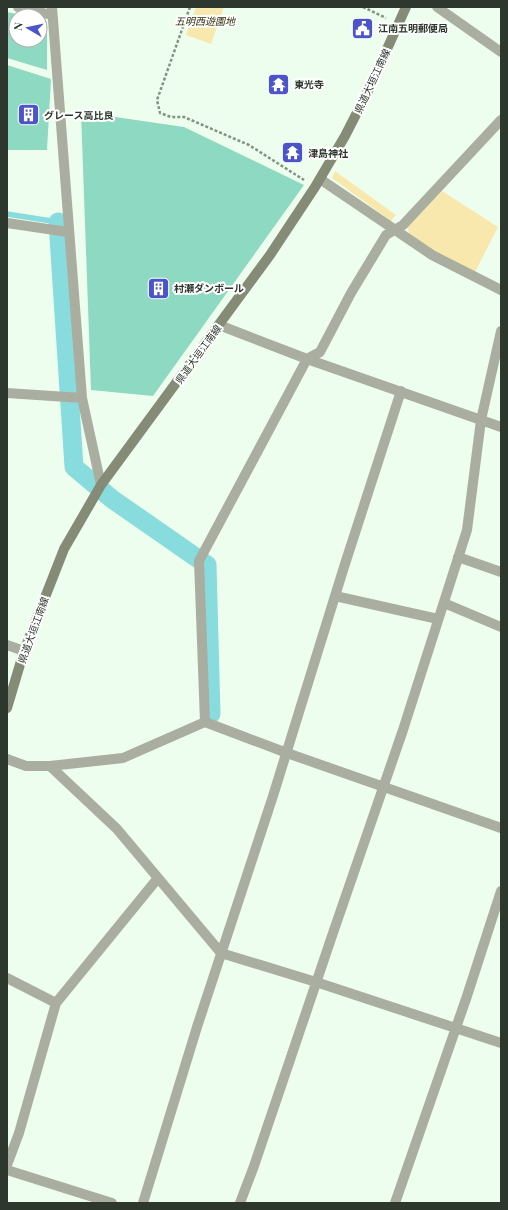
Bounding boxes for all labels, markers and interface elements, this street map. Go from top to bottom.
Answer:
north arrow [8,8,48,48]
park label: 五明西遊園地 [175,14,236,28]
public building icon: 江南五明郵便局 [349,15,375,41]
text: N [10,21,26,31]
place label: 江南五明郵便局 [378,21,448,35]
street label: 県道大垣江南線 [351,46,393,116]
temple icon: 東光寺 [265,71,291,97]
place label: 東光寺 [294,77,324,91]
building icon: グレース高比良 [15,102,41,128]
place label: グレース高比良 [44,108,114,122]
temple icon: 津島神社 [279,140,305,166]
place label: 津島神社 [308,146,349,160]
building icon: 村瀬ダンボール [146,275,172,301]
place label: 村瀬ダンボール [174,281,244,295]
street label: 県道大垣江南線 [172,322,224,386]
street label: 県道大垣江南線 [14,595,52,665]

